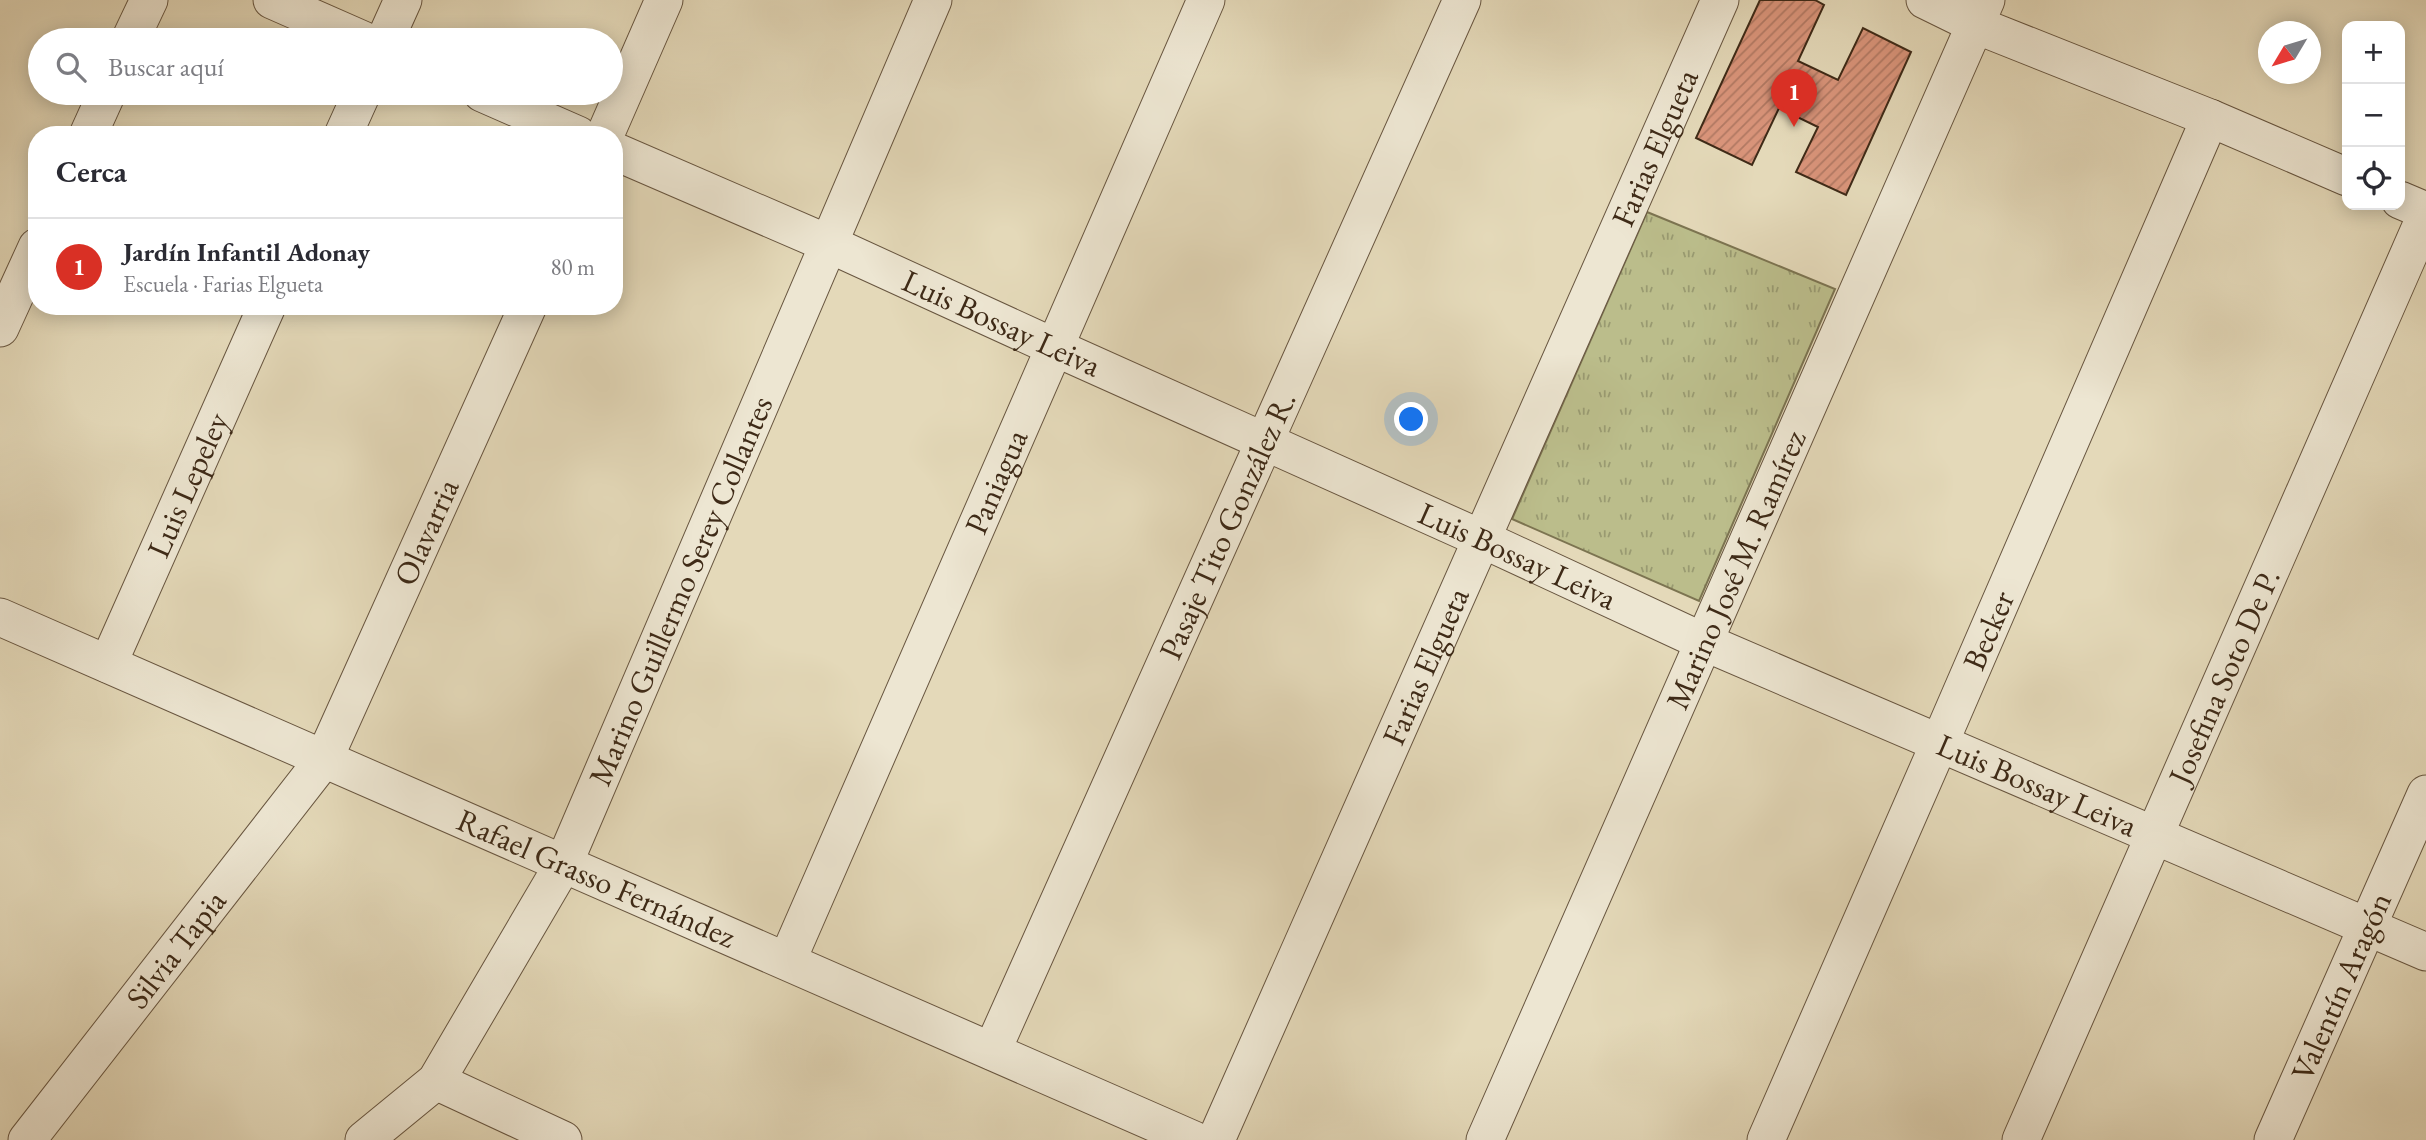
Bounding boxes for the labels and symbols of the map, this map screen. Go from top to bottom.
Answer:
north arrow [2258,21,2321,84]
street label: Farias Elgueta [1602,62,1708,233]
pin: 1 [1771,69,1817,127]
street label: Luis Bossay Leiva [896,259,1108,386]
street label: Pasaje Tito González R. [1149,385,1305,666]
street label: Marino Guillermo Serey Collantes [579,390,782,792]
your location [1394,402,1428,436]
street label: Luis Lepeley [137,405,239,564]
street label: Paniagua [955,423,1037,540]
street label: Marino José M. Ramírez [1656,423,1815,716]
street label: Olavarria [384,472,469,592]
street label: Luis Bossay Leiva [1412,492,1624,620]
street label: Josefina Soto De P. [2157,562,2289,793]
street label: Farias Elgueta [1372,581,1479,752]
street label: Becker [1953,584,2024,676]
street label: Luis Bossay Leiva [1931,724,2144,847]
street label: Rafael Grasso Fernández [450,799,742,958]
street label: Silvia Tapia [116,881,235,1017]
street label: Valentín Aragón [2281,886,2401,1087]

